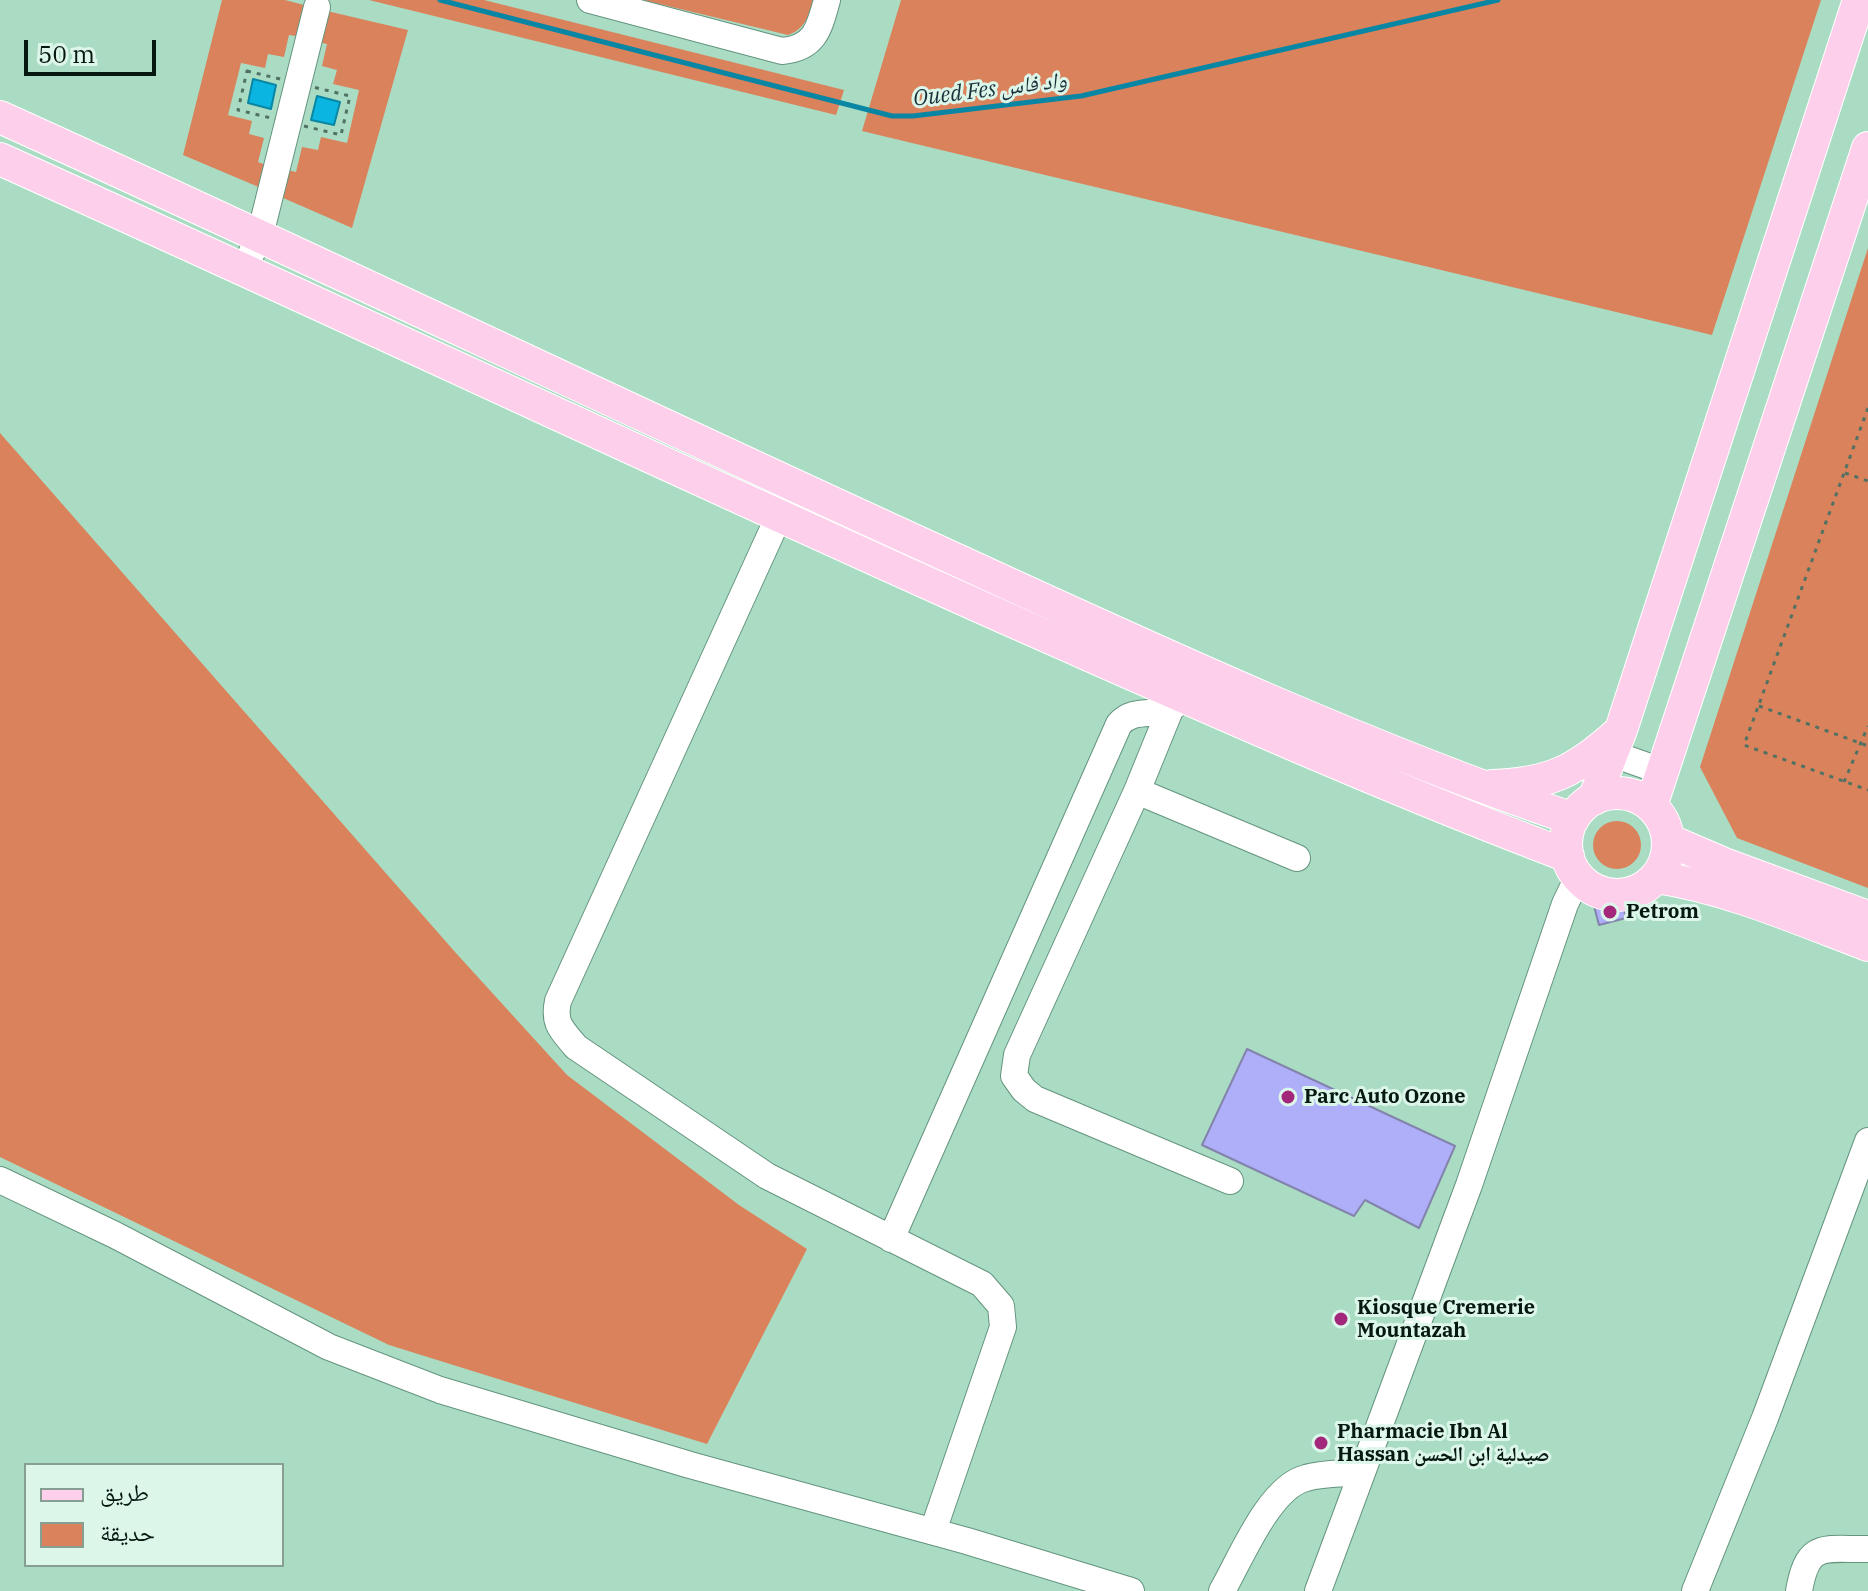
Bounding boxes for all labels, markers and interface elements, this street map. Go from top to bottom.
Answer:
scale bar [28,24,160,74]
text: 50 m [38,38,95,70]
water label: Oued Fes واد فاس [912,67,1068,113]
place label: Petrom [1626,900,1699,924]
marker: Petrom [1601,903,1619,921]
place label: Parc Auto Ozone [1304,1085,1466,1109]
marker: Parc Auto Ozone [1279,1088,1297,1106]
place label: Kiosque Cremerie Mountazah [1357,1296,1535,1343]
marker: Kiosque Cremerie Mountazah [1332,1310,1350,1328]
place label: Pharmacie Ibn Al Hassan صيدلية ابن الحسن [1337,1420,1549,1467]
marker: Pharmacie Ibn Al Hassan صيدلية ابن الحسن [1312,1434,1330,1452]
legend [24,1463,284,1567]
text: طريق [100,1476,149,1508]
text: حديقة [100,1516,155,1548]

